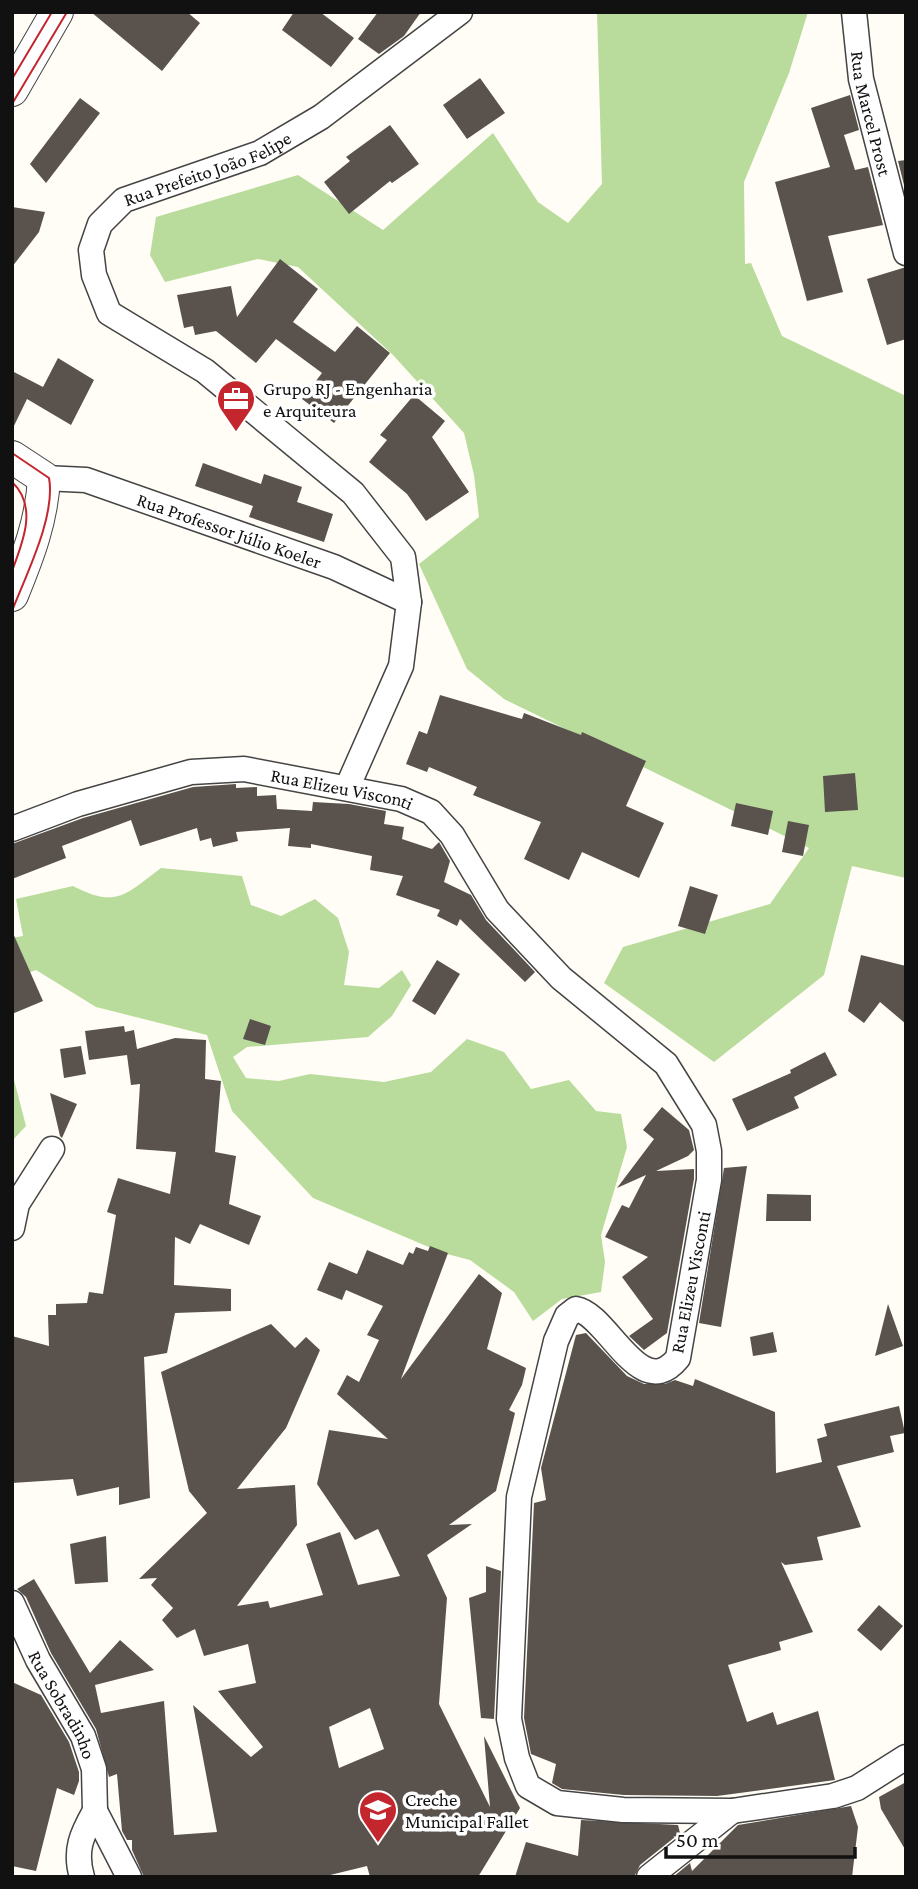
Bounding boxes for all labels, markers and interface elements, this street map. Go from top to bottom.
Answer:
street label: Rua Marcel Prost [847,50,896,179]
street label: Rua Prefeito João Felipe [121,127,295,210]
office icon: Grupo RJ - Engenharia e Arquiteura [215,378,257,433]
place label: Grupo RJ - Engenharia e Arquiteura [263,378,433,421]
street label: Rua Professor Júlio Koeler [134,489,324,573]
street label: Rua Elizeu Visconti [269,764,416,814]
street label: Rua Elizeu Visconti [666,1209,715,1355]
street label: Rua Sobradinho [24,1648,100,1762]
school or university icon: Creche Municipal Fallet [357,1789,399,1844]
place label: Creche Municipal Fallet [405,1789,529,1832]
scale bar [666,1815,855,1859]
text: 50 m [676,1828,719,1852]

